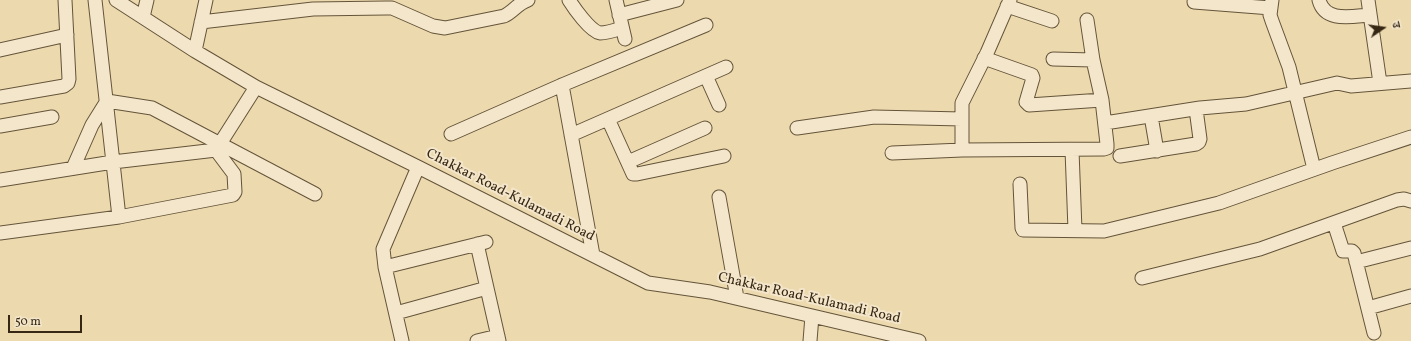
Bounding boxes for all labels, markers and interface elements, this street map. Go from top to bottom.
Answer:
north arrow [1363,8,1403,48]
text: उ [1387,21,1403,30]
street label: Chakkar Road-Kulamadi Road [423,146,597,246]
street label: Chakkar Road-Kulamadi Road [716,270,902,328]
scale bar [10,307,84,333]
text: 50 m [15,314,41,330]

